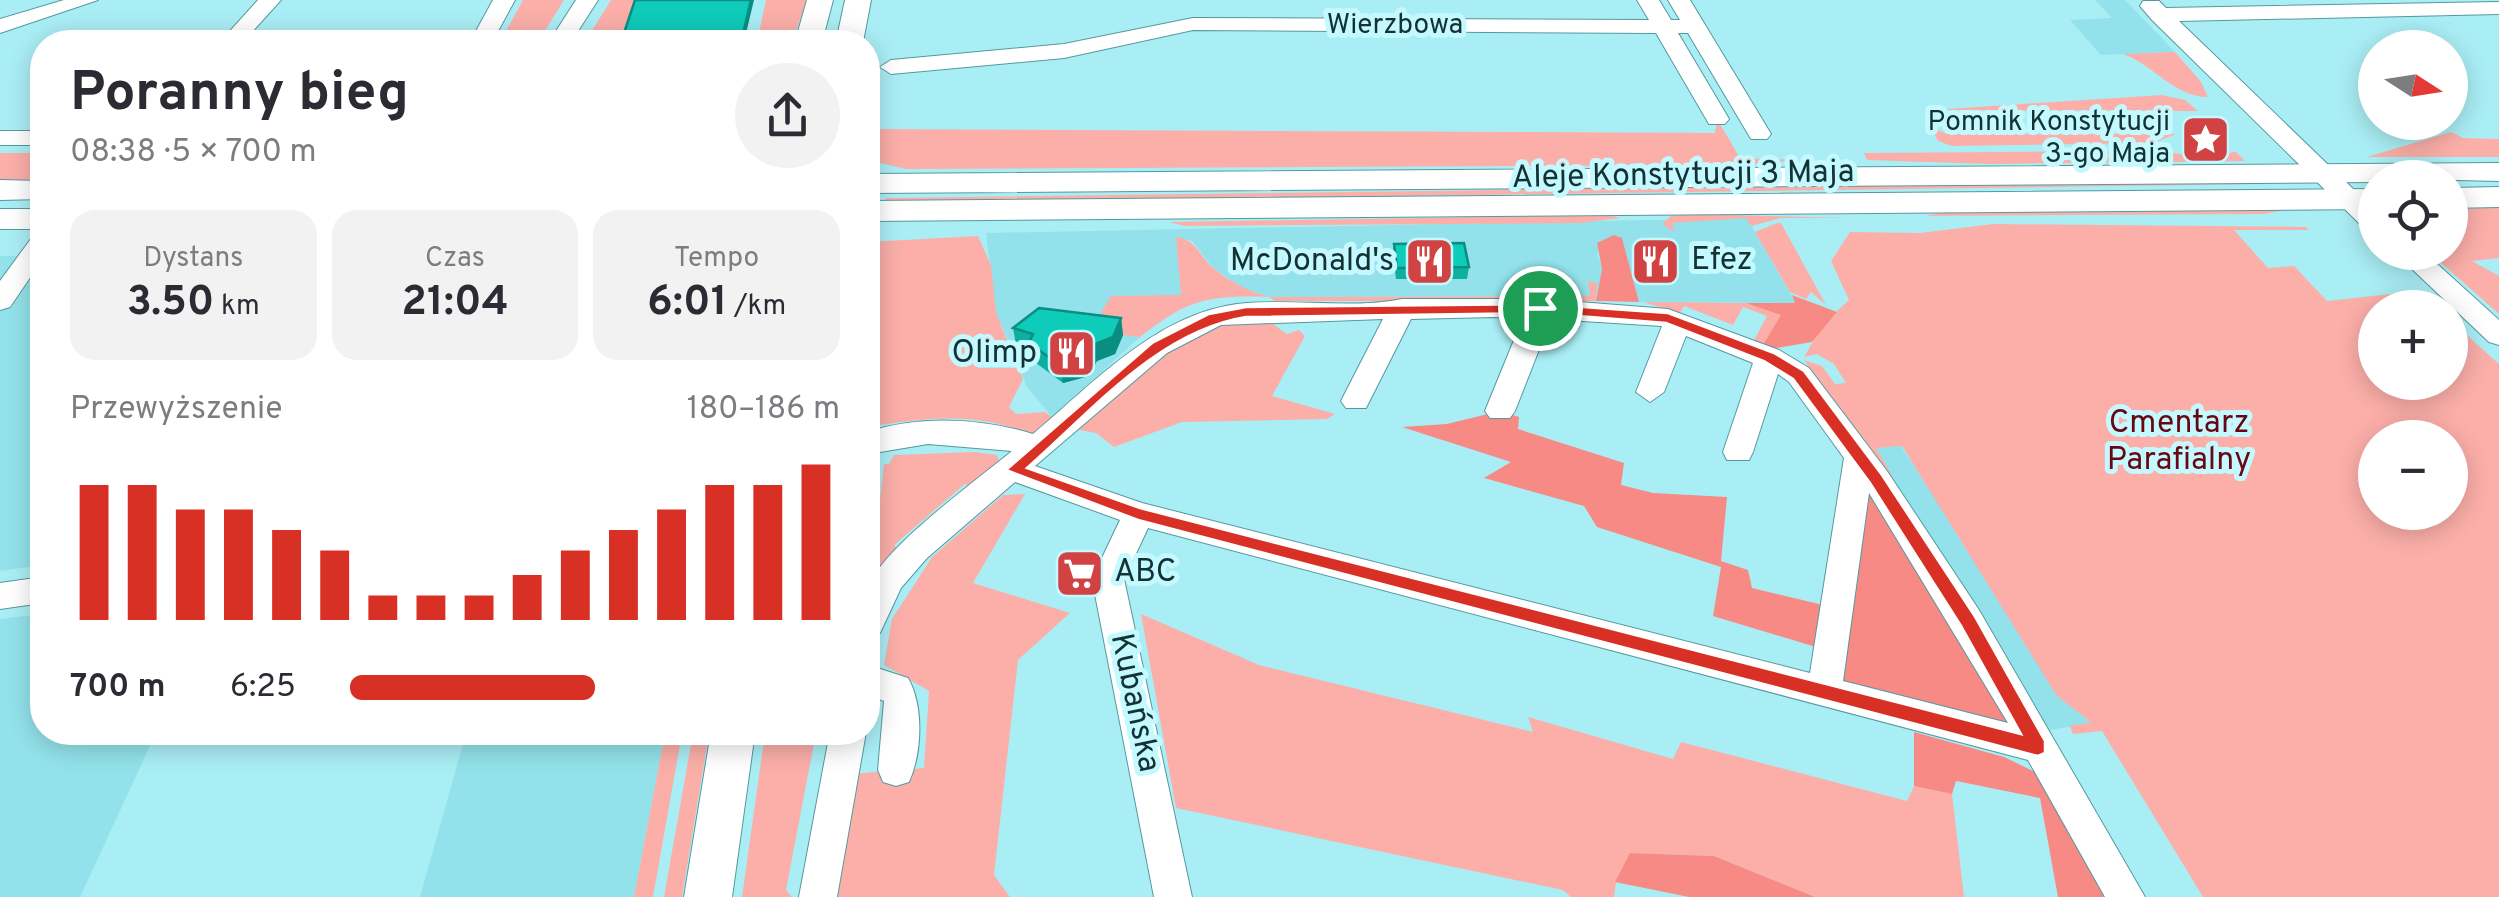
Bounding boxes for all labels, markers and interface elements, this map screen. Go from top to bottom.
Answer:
street label: Wierzbowa [1327,8,1463,44]
north arrow [2358,30,2468,140]
map controls [2358,30,2468,530]
text: Poranny bieg [70,60,409,130]
button: share [735,63,840,168]
place label: Pomnik Konstytucji 3-go Maja [1928,105,2170,173]
place icon: Pomnik Konstytucji 3-go Maja [2179,113,2231,165]
text: 08:38 · 5 × 700 m [70,133,317,173]
street label: Aleje Konstytucji 3 Maja [1511,153,1855,199]
button: locate [2358,160,2468,270]
restaurant icon: Efez [1630,235,1682,287]
restaurant icon: McDonald's [1403,236,1455,288]
text: Dystans [143,241,243,277]
text: Czas [425,241,485,277]
text: Tempo [674,241,759,277]
place label: Efez [1691,241,1753,281]
place label: McDonald's [1230,242,1394,282]
pin [1498,266,1583,351]
text: 3.50 [127,277,214,330]
text: 21:04 [401,277,509,330]
text: 6:01 [647,277,727,330]
icon: arrive [1513,281,1568,336]
text: km [214,289,260,325]
text: /km [727,289,786,325]
button: + [2358,290,2468,400]
restaurant icon: Olimp [1046,328,1098,380]
place label: Olimp [952,334,1037,374]
text: Przewyższenie [70,390,282,430]
text: 180–186 m [687,390,840,430]
park label: Cmentarz Parafialny [2107,404,2251,481]
button: − [2358,420,2468,530]
supermarket icon: ABC [1053,547,1105,599]
place label: ABC [1114,553,1176,593]
street label: Kubańska [1100,630,1168,776]
text: 700 m [70,668,165,708]
text: 6:25 [230,668,296,708]

